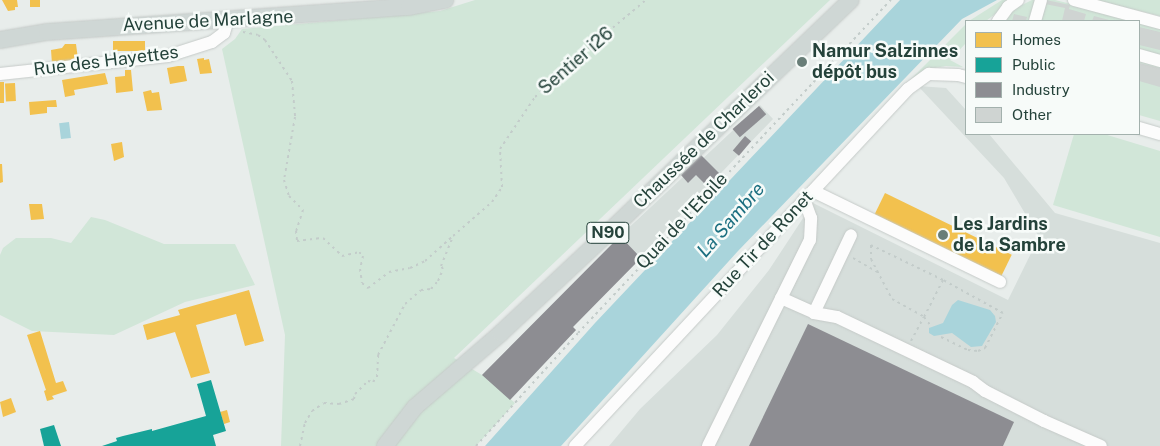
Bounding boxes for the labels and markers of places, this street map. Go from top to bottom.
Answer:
place label: Namur Salzinnes dépôt bus [812,41,958,84]
marker: Namur Salzinnes dépôt bus [796,56,808,68]
place label: Les Jardins de la Sambre [953,214,1066,256]
marker: Les Jardins de la Sambre [937,229,949,241]

